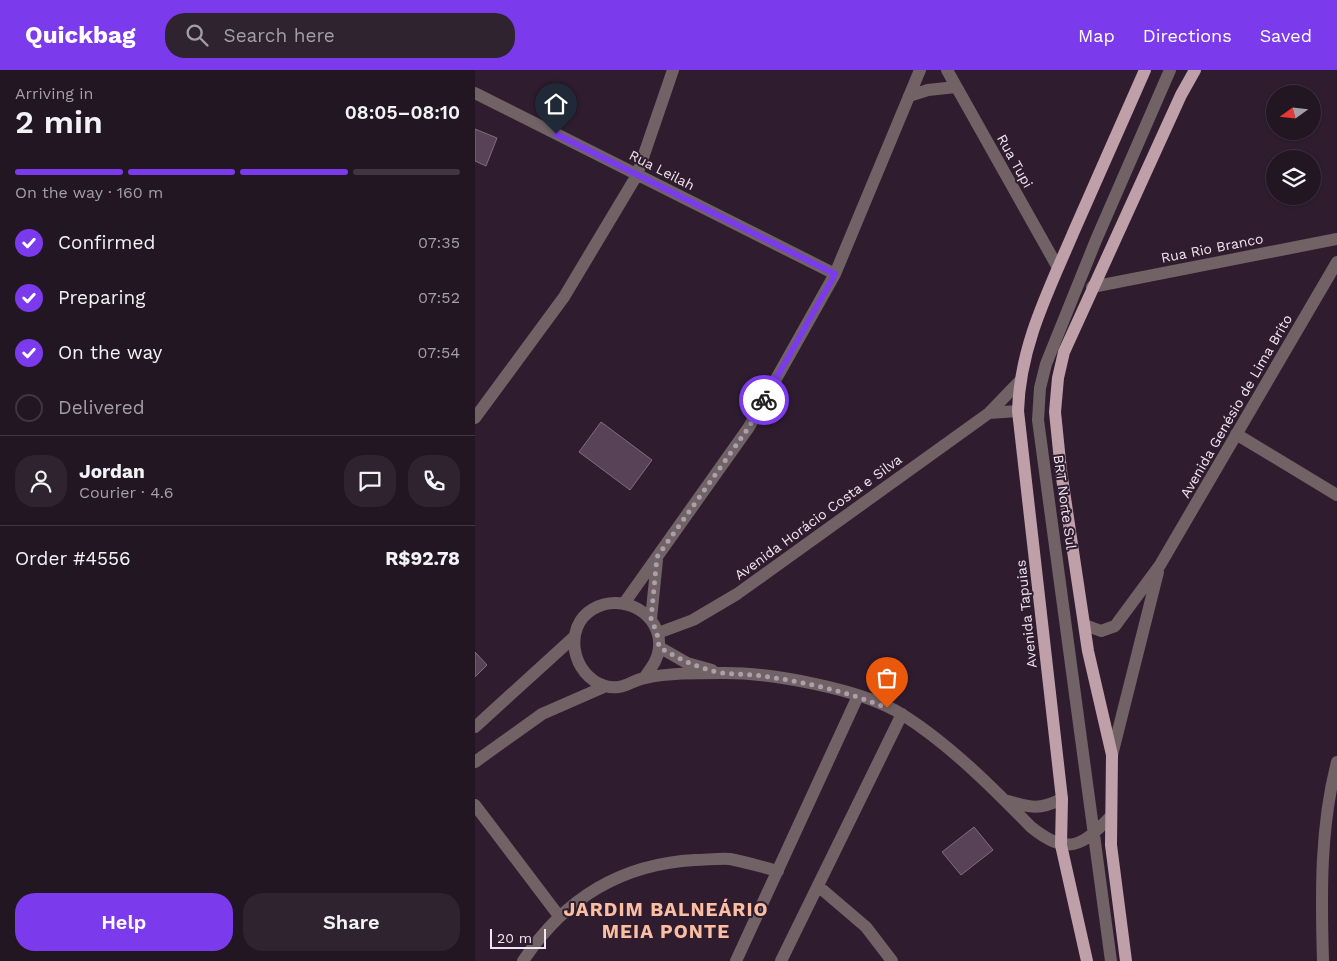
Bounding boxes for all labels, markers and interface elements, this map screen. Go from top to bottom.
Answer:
search box [165,13,515,58]
text: Quickbag [25,21,135,49]
icon: search [183,21,211,49]
text: Search here [223,24,335,47]
text: Map [1078,25,1115,46]
text: Directions [1143,25,1232,46]
text: Saved [1260,25,1312,46]
pin [535,83,577,134]
text: Arriving in [15,84,93,103]
north arrow [1266,85,1321,140]
map controls [1266,85,1321,205]
icon: home [542,90,570,118]
text: 08:05–08:10 [345,101,460,124]
text: 2 min [15,103,103,141]
street label: Rua Tupi [994,132,1036,190]
street label: Rua Leilah [627,147,697,193]
button: layers [1266,150,1321,205]
text: On the way · 160 m [15,183,163,202]
icon: check [15,229,43,257]
street label: Rua Rio Branco [1160,230,1264,266]
text: Confirmed [58,231,155,254]
text: 07:35 [418,233,460,252]
icon: check [15,284,43,312]
text: Preparing [58,286,145,309]
text: 07:52 [418,288,460,307]
street label: Avenida Genésio de Lima Brito [1177,311,1295,501]
icon: check [15,339,43,367]
text: On the way [58,341,162,364]
text: 07:54 [418,343,460,362]
courier [739,375,789,425]
icon: bike [750,386,778,414]
text: Delivered [58,396,145,419]
street label: Avenida Horácio Costa e Silva [731,451,905,583]
street label: BRT Norte Sul [1050,454,1080,551]
button: person [15,455,67,507]
button: chat [344,455,396,507]
button: phone [408,455,460,507]
text: Jordan [79,460,145,483]
text: Courier · 4.6 [79,483,174,502]
text: Order #4556 [15,547,131,570]
text: R$92.78 [385,547,460,570]
street label: Avenida Tapuias [1012,559,1040,669]
pin [866,657,908,708]
icon: bag [873,664,901,692]
button: Help [15,893,233,951]
button: Share [243,893,460,951]
district label: JARDIM BALNEÁRIO MEIA PONTE [564,898,768,943]
scale bar [490,926,546,949]
text: 20 m [497,930,532,946]

